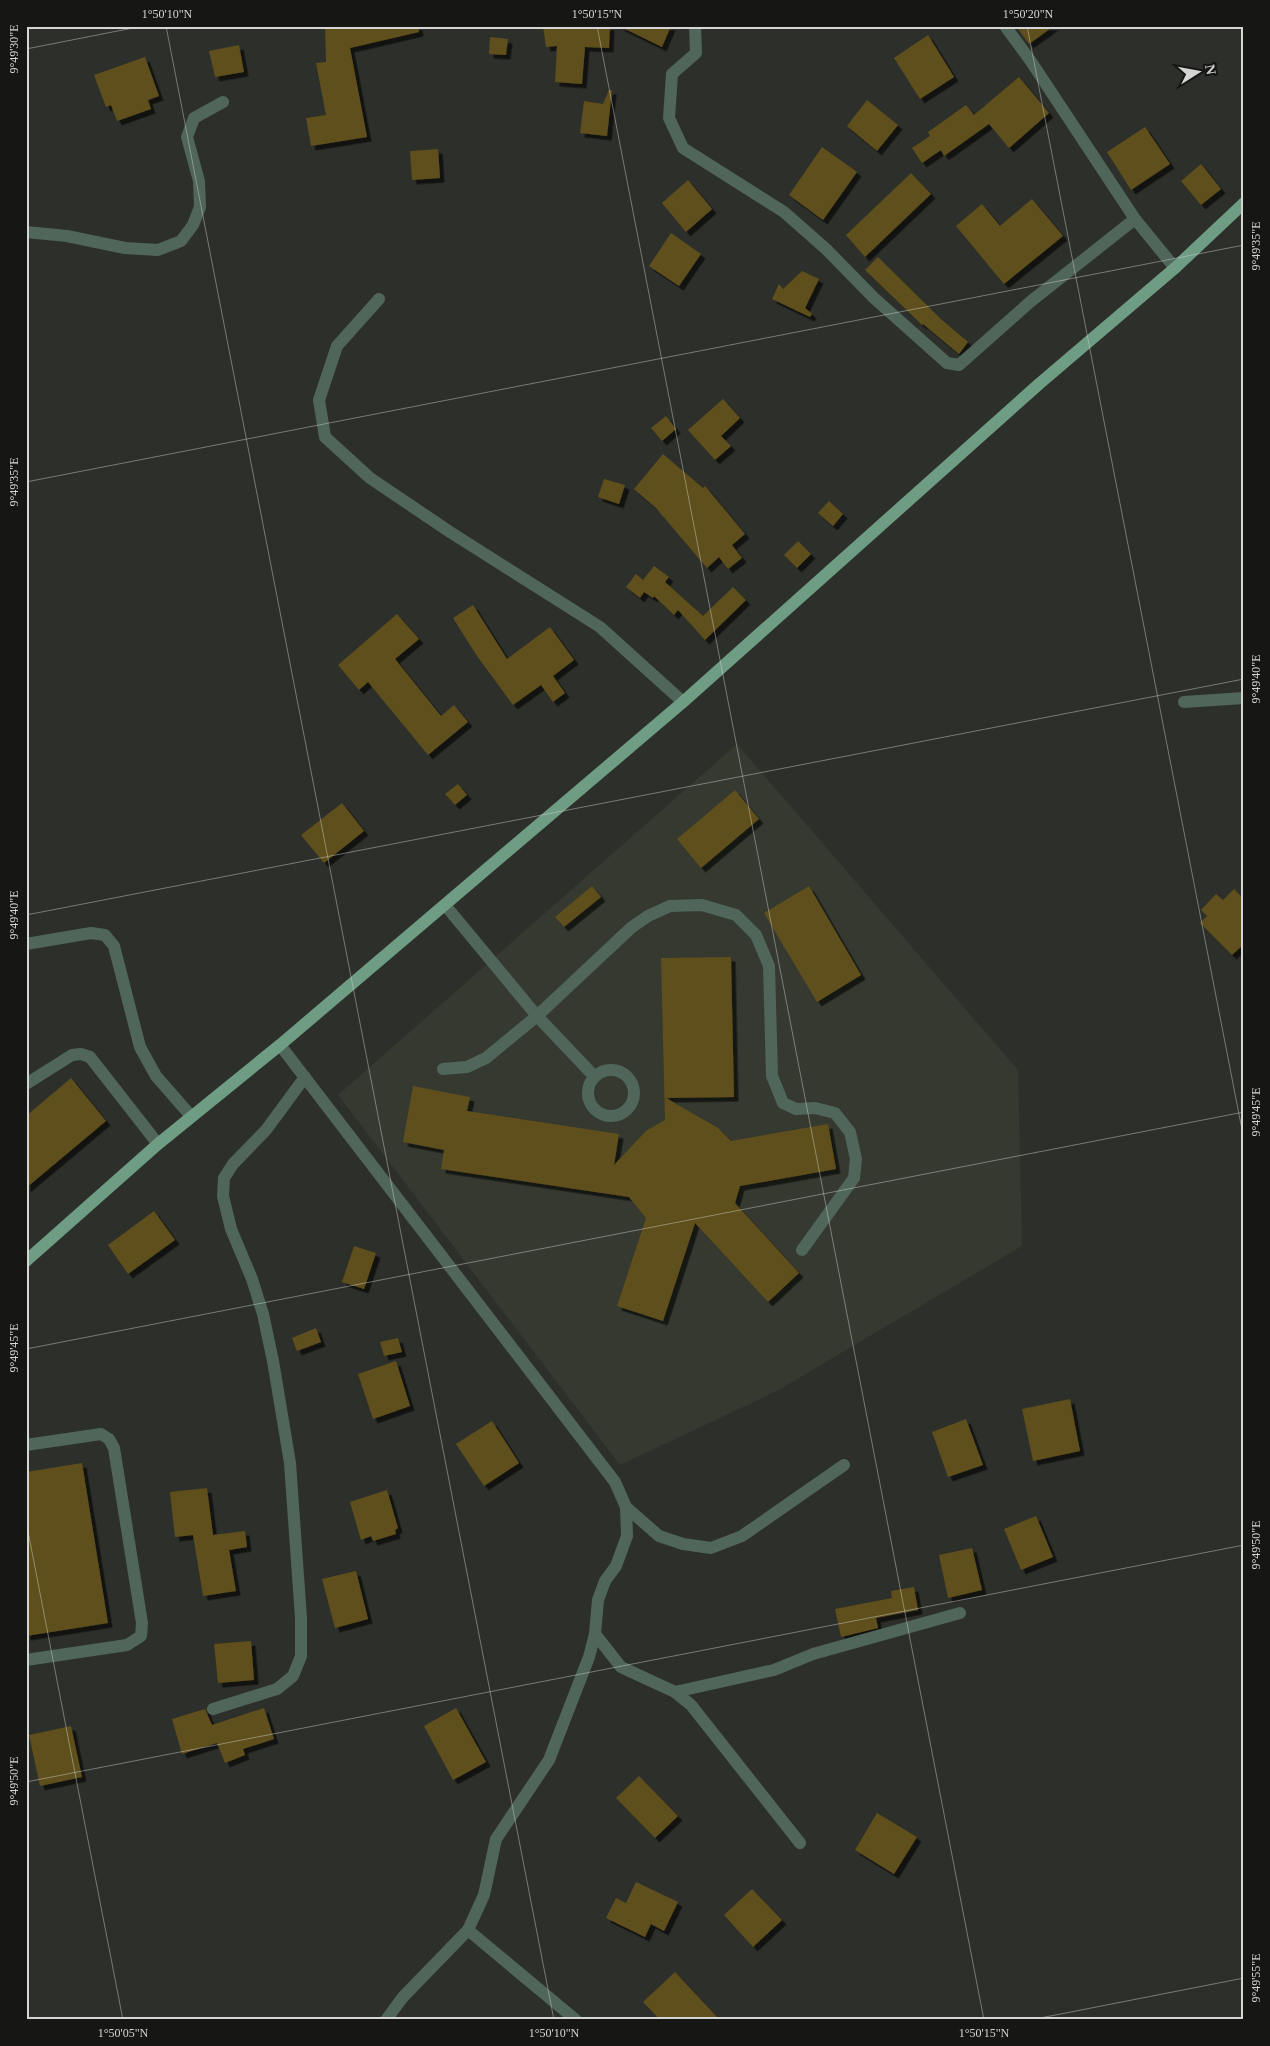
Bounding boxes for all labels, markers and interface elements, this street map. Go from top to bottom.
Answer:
text: 1°50'10"N [142,7,193,21]
text: 1°50'15"N [572,7,623,21]
text: 1°50'20"N [1003,7,1054,21]
text: 9°49'30"E [7,24,21,74]
north arrow [1172,48,1222,98]
text: N [1202,63,1219,76]
text: 9°49'35"E [1249,221,1263,271]
text: 9°49'35"E [7,457,21,507]
text: 9°49'40"E [1249,654,1263,704]
text: 9°49'40"E [7,890,21,940]
text: 9°49'45"E [1249,1087,1263,1137]
text: 9°49'45"E [7,1323,21,1373]
text: 9°49'50"E [1249,1520,1263,1570]
text: 9°49'50"E [7,1756,21,1806]
text: 9°49'55"E [1249,1953,1263,2003]
text: 1°50'05"N [98,2026,149,2040]
text: 1°50'10"N [529,2026,580,2040]
text: 1°50'15"N [959,2026,1010,2040]

